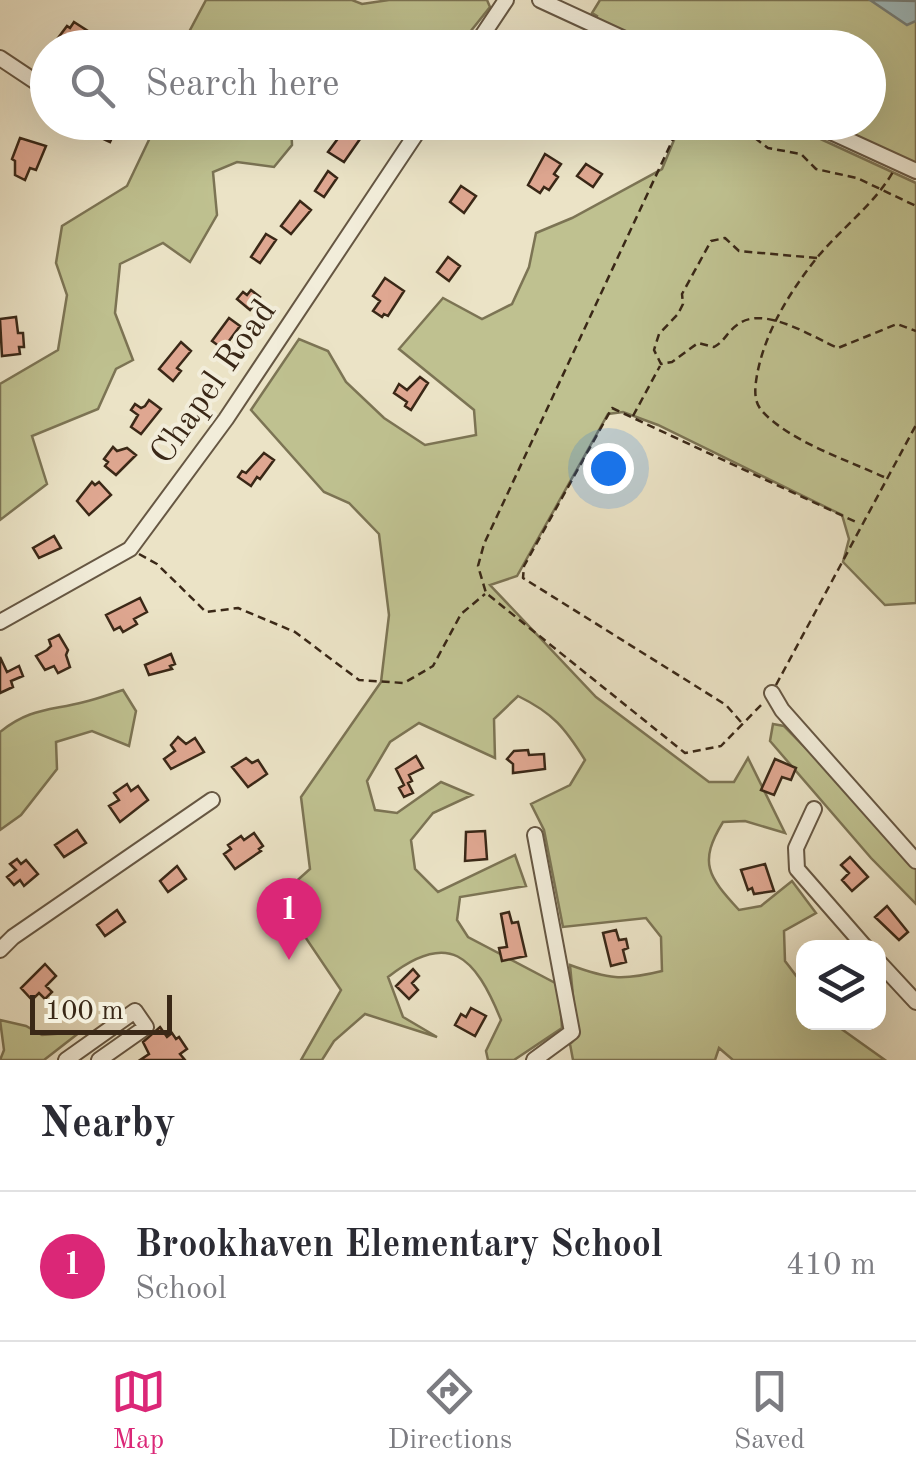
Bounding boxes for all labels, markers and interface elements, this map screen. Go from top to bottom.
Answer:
search box [30,30,886,140]
icon: search [65,58,120,113]
text: Search here [145,66,340,104]
street label: Chapel Road [145,294,283,471]
your location [583,443,634,494]
pin: 1 [256,878,322,960]
map controls [796,940,886,1030]
button: layers [796,940,886,1030]
scale bar [30,990,172,1034]
text: 100 m [45,998,124,1026]
text: Nearby [40,1104,176,1146]
text: Brookhaven Elementary School [135,1227,663,1265]
text: 1 [63,1250,82,1282]
text: 410 m [786,1250,876,1282]
text: School [135,1274,227,1306]
tab: Map [111,1364,166,1459]
tab: Directions [388,1364,512,1459]
tab: Saved [734,1364,805,1459]

